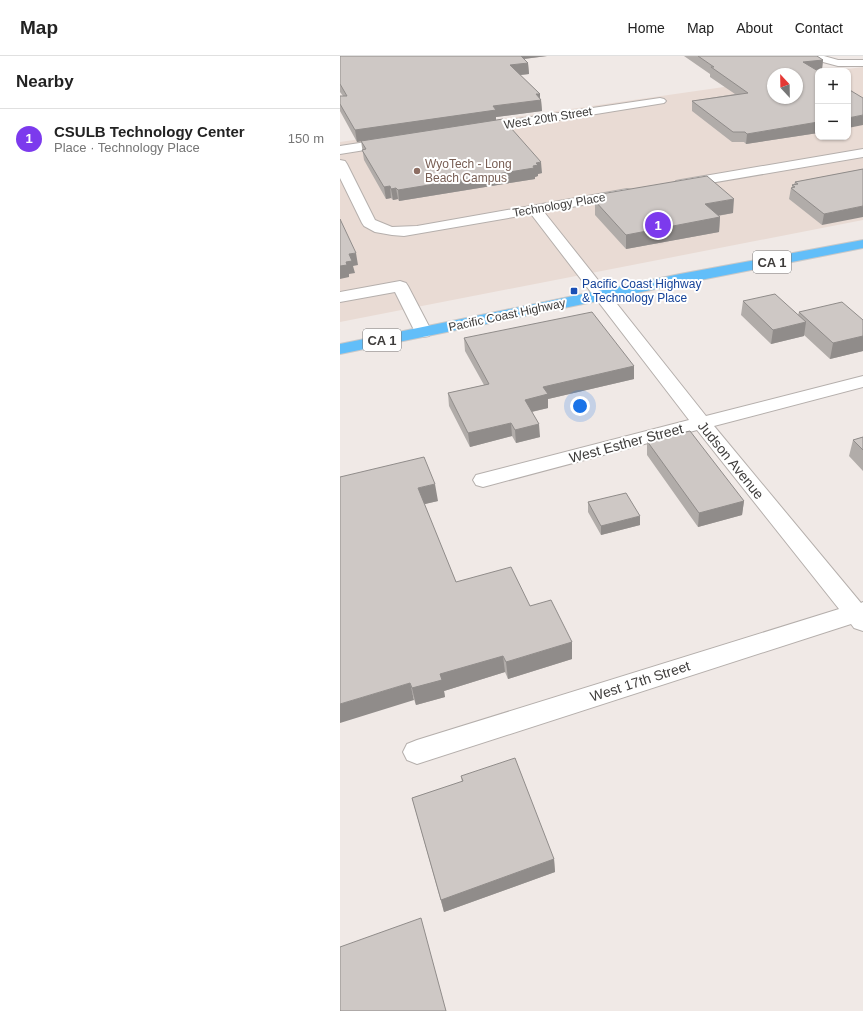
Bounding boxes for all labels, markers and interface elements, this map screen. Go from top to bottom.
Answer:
text: Map [20,17,58,38]
text: Home [628,20,665,36]
text: Map [687,20,714,36]
text: About [736,20,773,36]
text: Contact [795,20,843,36]
north arrow [767,68,803,104]
map controls [815,68,851,140]
button: + [815,68,851,104]
text: Nearby [16,72,74,91]
street label: West 20th Street [503,104,594,132]
button: − [815,104,851,140]
text: CSULB Technology Center [54,123,245,140]
text: 1 [25,131,33,146]
text: 150 m [288,131,324,146]
text: Place · Technology Place [54,140,200,155]
place label: WyoTech - Long Beach Campus [425,157,512,185]
marker: WyoTech - Long Beach Campus [412,166,422,176]
street label: Technology Place [511,190,607,220]
pin: 1 [645,210,671,240]
road number: CA 1 [753,251,791,273]
place label: Pacific Coast Highway & Technology Place [582,277,701,305]
marker: Pacific Coast Highway & Technology Place [569,286,579,296]
street label: Pacific Coast Highway [447,296,567,334]
road number: CA 1 [363,329,401,351]
your location [570,396,590,416]
street label: Judson Avenue [695,418,767,502]
street label: West Esther Street [567,420,685,466]
street label: West 17th Street [588,657,692,705]

